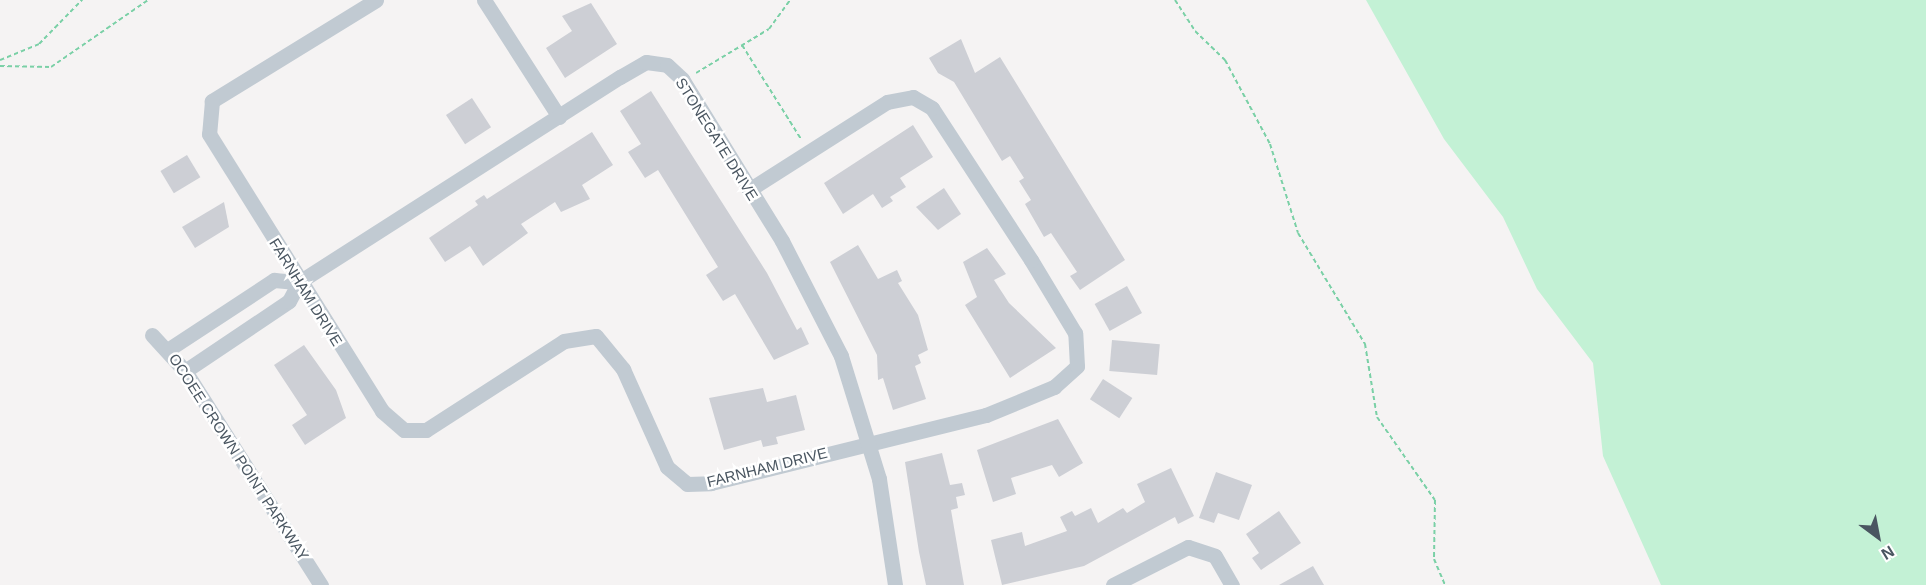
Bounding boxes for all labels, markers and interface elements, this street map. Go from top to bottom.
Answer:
street label: STONEGATE DRIVE [672,74,762,204]
street label: FARNHAM DRIVE [266,235,346,349]
street label: OCOEE CROWN POINT PARKWAY [165,350,313,564]
street label: FARNHAM DRIVE [705,443,829,491]
north arrow [1848,507,1908,567]
text: N [1878,542,1897,563]

